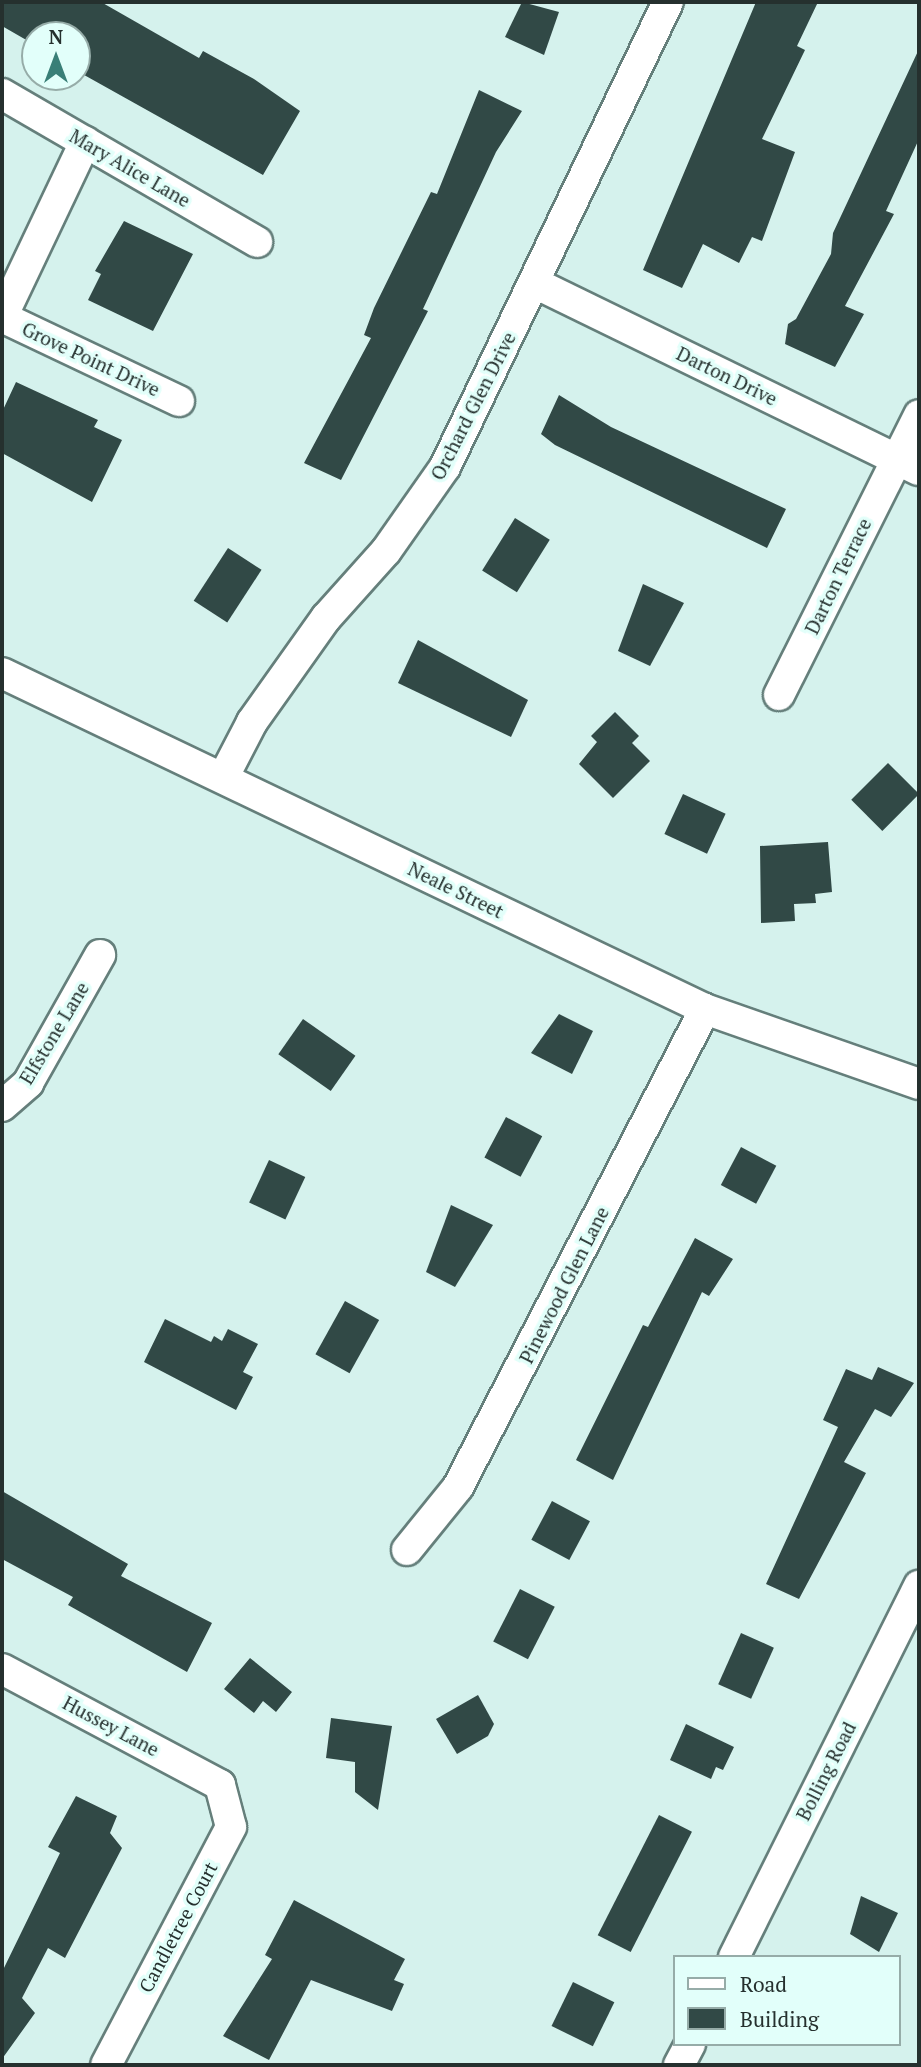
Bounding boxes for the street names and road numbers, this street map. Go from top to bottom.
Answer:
street label: Mary Alice Lane [65,124,195,212]
street label: Grove Point Drive [19,317,163,401]
street label: Orchard Glen Drive [426,328,520,484]
street label: Darton Drive [673,342,781,410]
street label: Darton Terrace [800,514,876,638]
street label: Neale Street [404,857,508,923]
street label: Elfstone Lane [15,978,93,1088]
street label: Pinewood Glen Lane [515,1203,613,1367]
street label: Hussey Lane [59,1691,163,1761]
street label: Bolling Road [791,1718,861,1824]
street label: Candletree Court [134,1858,222,1996]

